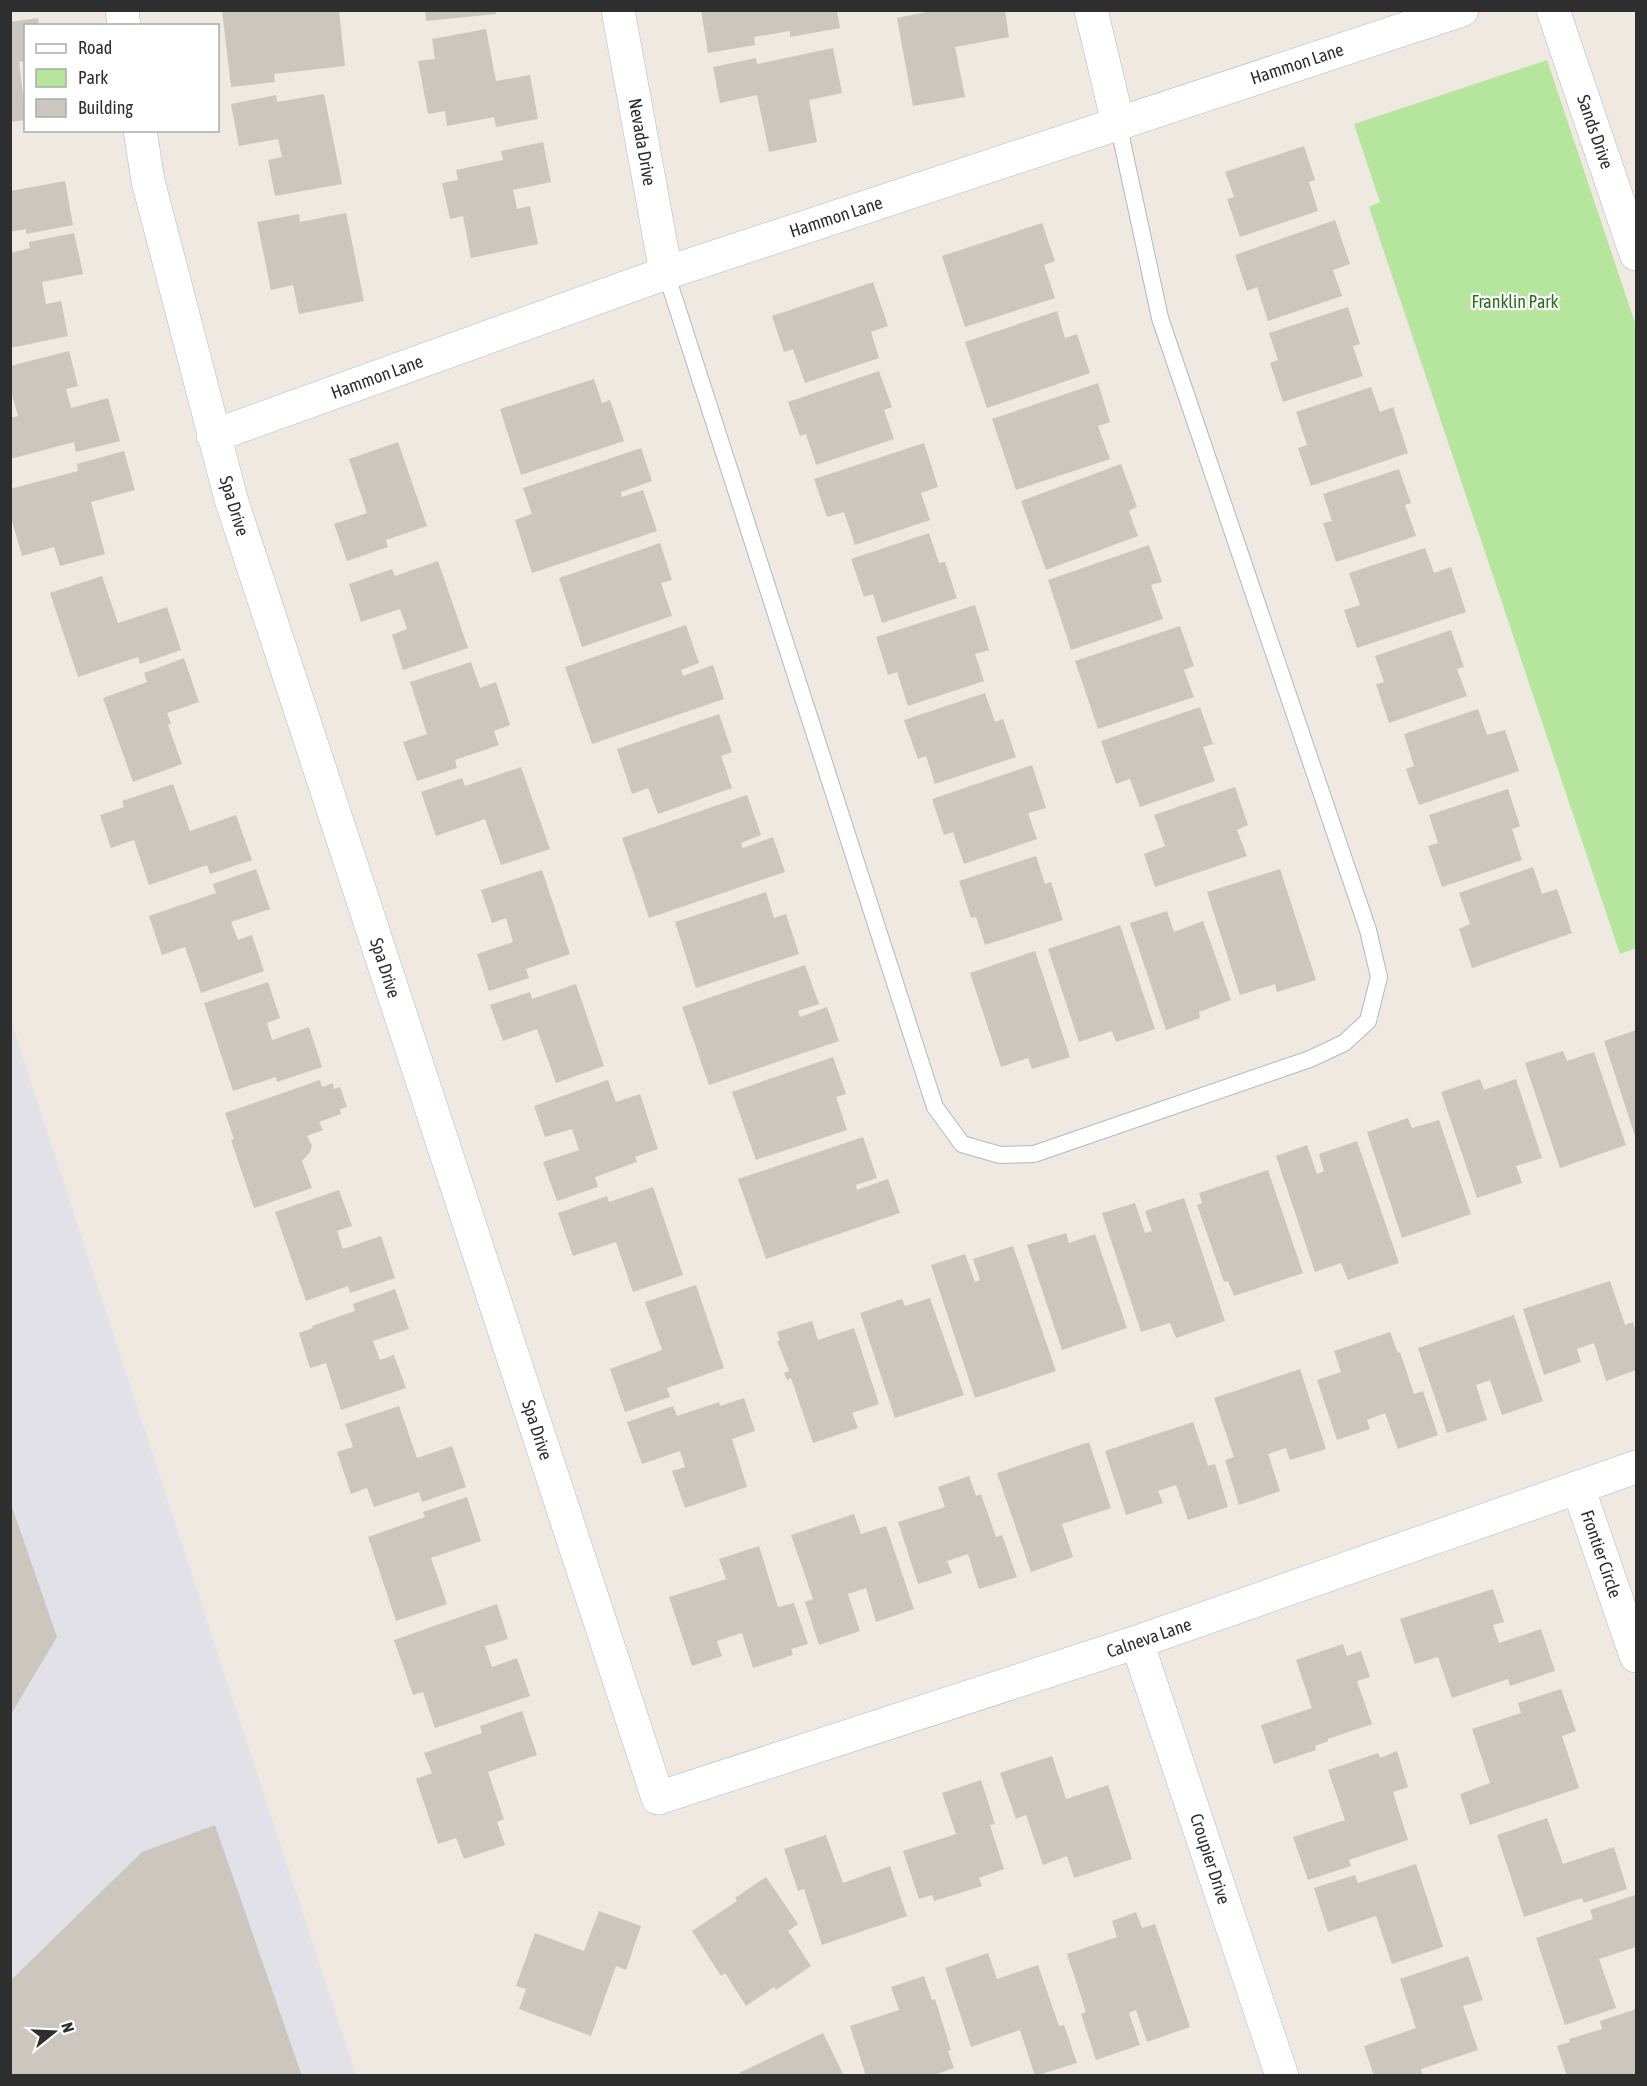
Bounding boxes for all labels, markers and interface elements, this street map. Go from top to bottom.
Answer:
legend [24,24,219,132]
text: Road [78,37,112,58]
street label: Hammon Lane [1248,39,1346,88]
text: Park [78,67,108,88]
street label: Sands Drive [1573,92,1618,172]
street label: Nevada Drive [624,96,661,187]
text: Building [78,97,133,118]
street label: Hammon Lane [787,192,885,241]
park label: Franklin Park [1471,291,1559,312]
street label: Hammon Lane [328,350,426,403]
street label: Spa Drive [215,473,254,539]
street label: Spa Drive [366,935,405,1001]
street label: Spa Drive [518,1397,557,1463]
street label: Frontier Circle [1577,1507,1626,1601]
street label: Calneva Lane [1104,1613,1194,1662]
street label: Croupier Drive [1186,1811,1235,1907]
north arrow [24,2002,84,2062]
text: N [58,2020,78,2035]

